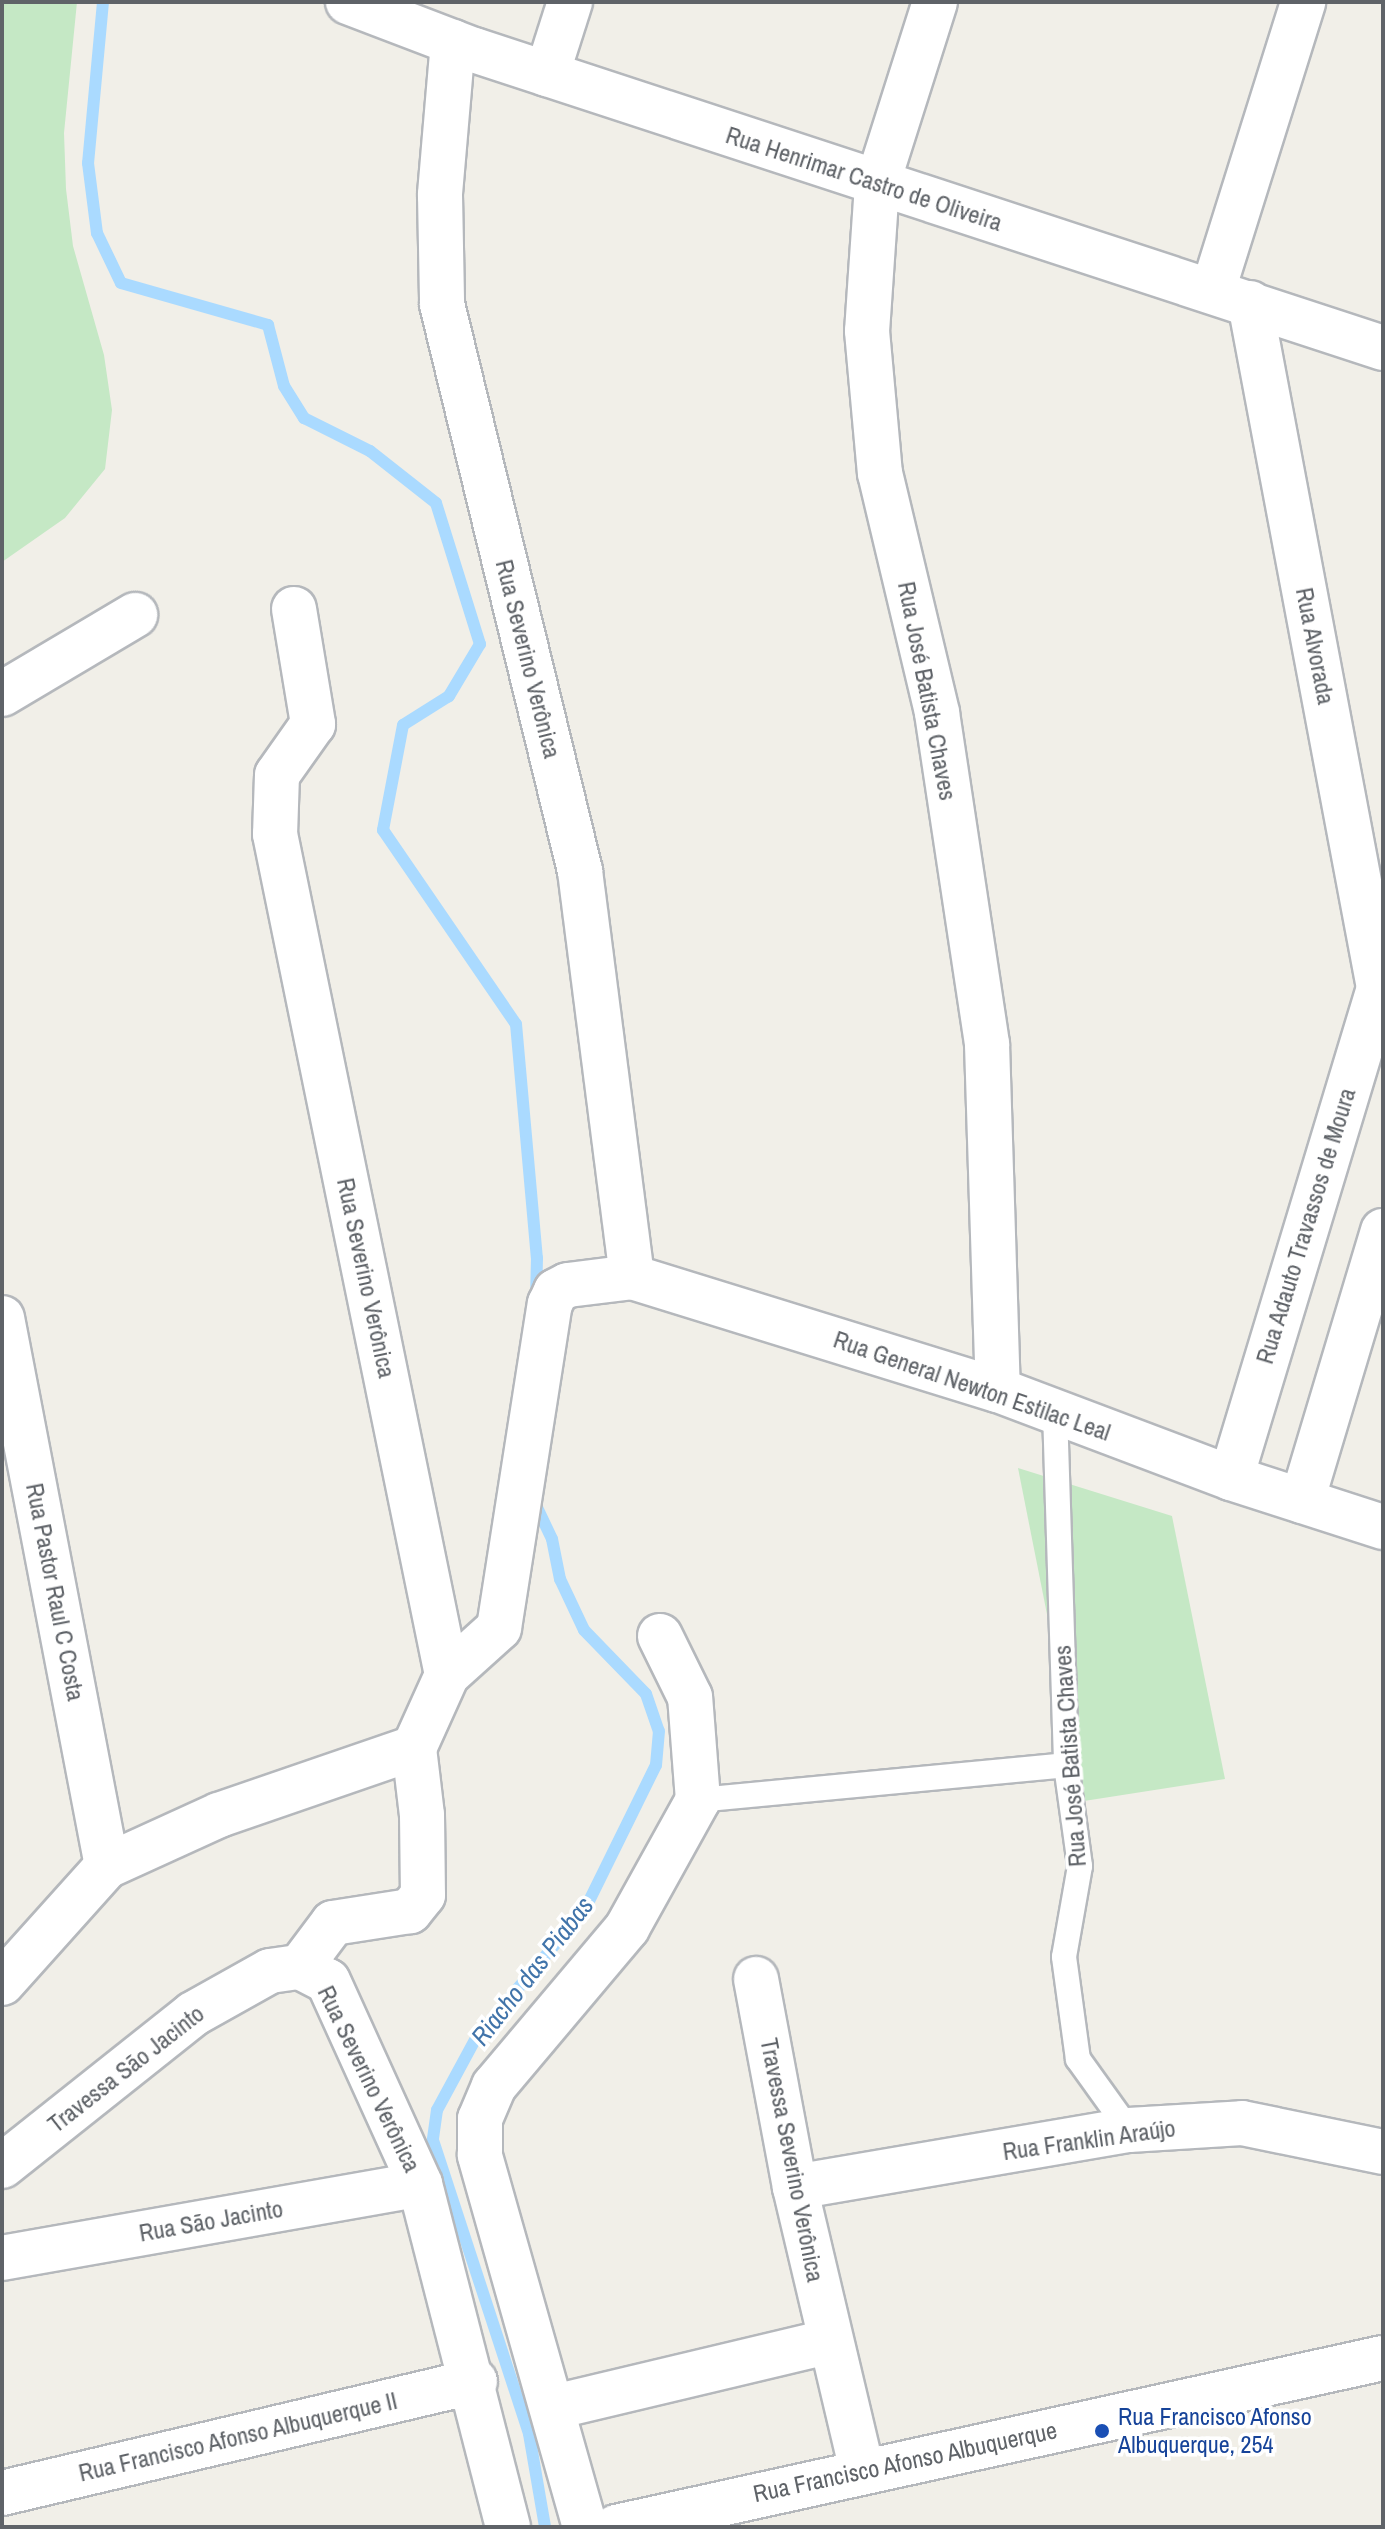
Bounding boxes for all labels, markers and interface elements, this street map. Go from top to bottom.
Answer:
street label: Rua Henrimar Castro de Oliveira [722,121,1006,237]
street label: Rua Severino Verônica [489,557,567,761]
street label: Rua José Batista Chaves [892,579,962,803]
street label: Rua Alvorada [1289,585,1341,707]
street label: Rua Adauto Travassos de Moura [1250,1084,1362,1368]
street label: Rua Severino Verônica [331,1175,401,1381]
street label: Rua General Newton Estilac Leal [830,1325,1114,1447]
street label: Rua Pastor Raul C Costa [20,1481,90,1703]
street label: Rua José Batista Chaves [1048,1644,1092,1868]
water label: Riacho das Piabas [464,1890,600,2052]
street label: Rua Severino Verônica [311,1981,427,2177]
street label: Travessa São Jacinto [42,1999,210,2139]
street label: Travessa Severino Verônica [754,2036,830,2284]
street label: Rua Franklin Araújo [1000,2114,1178,2166]
street label: Rua São Jacinto [137,2194,285,2248]
street label: Rua Francisco Afonso Albuquerque II [75,2386,401,2488]
place label: Rua Francisco Afonso Albuquerque, 254 [1118,2403,1313,2459]
street label: Rua Francisco Afonso Albuquerque [750,2416,1060,2508]
marker: Rua Francisco Afonso Albuquerque, 254 [1093,2422,1111,2440]

